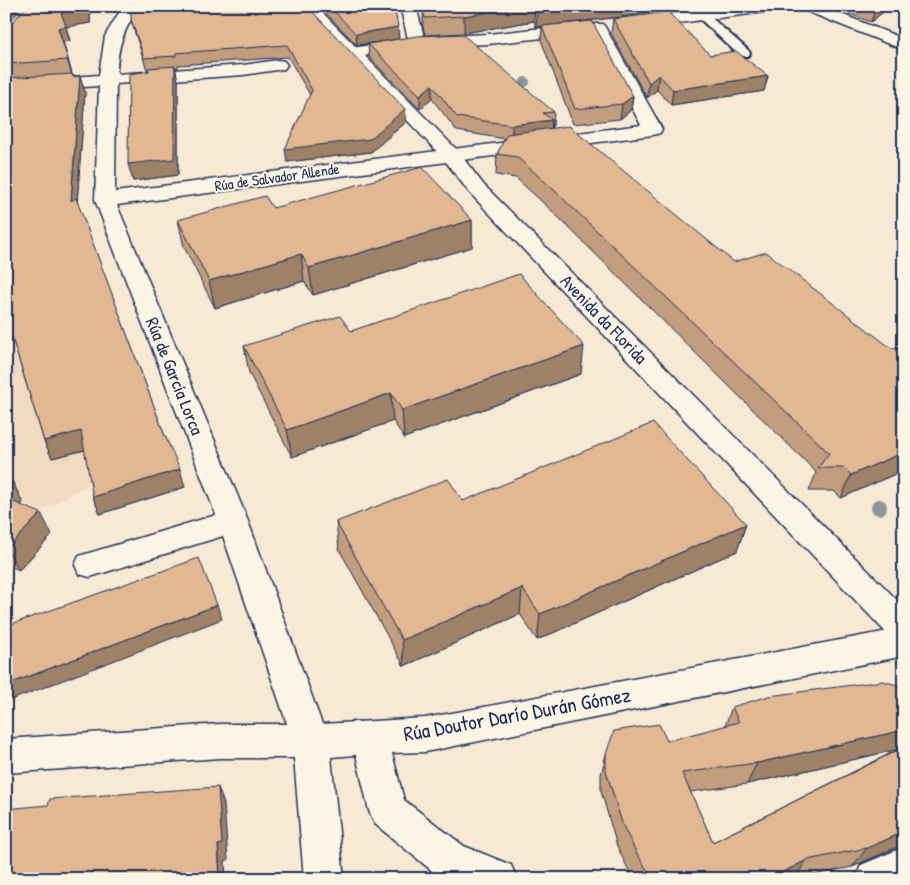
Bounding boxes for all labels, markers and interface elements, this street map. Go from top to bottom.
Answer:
street label: Rúa de Salvador Allende [213,158,341,196]
street label: Avenida da Florida [555,269,653,369]
street label: Rúa de García Lorca [140,314,210,438]
street label: Rúa Doutor Darío Durán Gómez [401,680,633,748]

